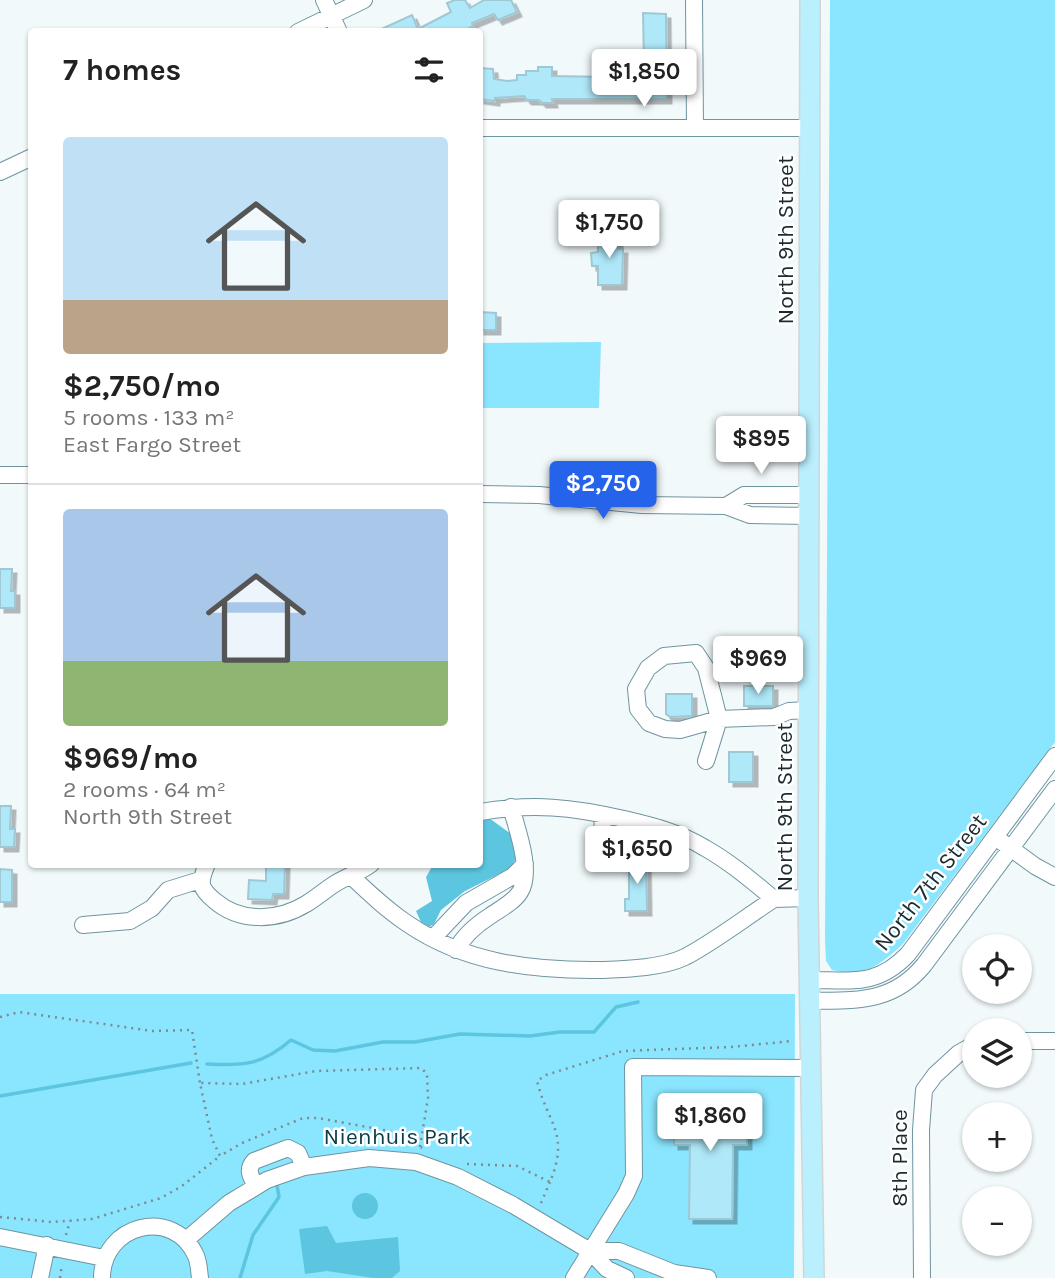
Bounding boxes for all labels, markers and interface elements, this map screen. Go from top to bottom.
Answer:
pin: $1,850 [587,50,701,109]
icon: filters [410,51,448,89]
text: 7 homes [63,52,181,88]
text: $1,850 [608,58,680,85]
street label: North 9th Street [772,155,799,325]
icon: home [193,183,319,309]
pin: $1,750 [552,201,666,260]
text: $1,750 [574,209,644,236]
text: $2,750/mo [63,368,220,404]
text: 5 rooms · 133 m² [63,404,235,431]
pin: $895 [720,416,802,476]
text: $895 [732,425,790,452]
text: East Fargo Street [63,431,241,458]
pin: $2,750 [546,462,660,521]
text: $2,750 [566,470,640,497]
icon: home [193,555,319,681]
pin: $969 [717,636,799,696]
text: $969 [729,645,787,672]
street label: North 9th Street [771,722,798,892]
text: $969/mo [63,740,198,776]
text: 2 rooms · 64 m² [63,776,226,803]
text: North 9th Street [63,803,232,830]
street label: North 7th Street [868,808,993,956]
pin: $1,650 [580,826,694,886]
text: $1,650 [601,835,673,862]
map controls [962,934,1032,1256]
button: locate [962,934,1032,1004]
button: layers [962,1018,1032,1088]
pin: $1,860 [653,1094,767,1153]
text: $1,860 [673,1102,747,1129]
button: + [962,1102,1032,1172]
street label: 8th Place [886,1109,913,1207]
park label: Nienhuis Park [323,1123,471,1150]
button: − [962,1186,1032,1256]

